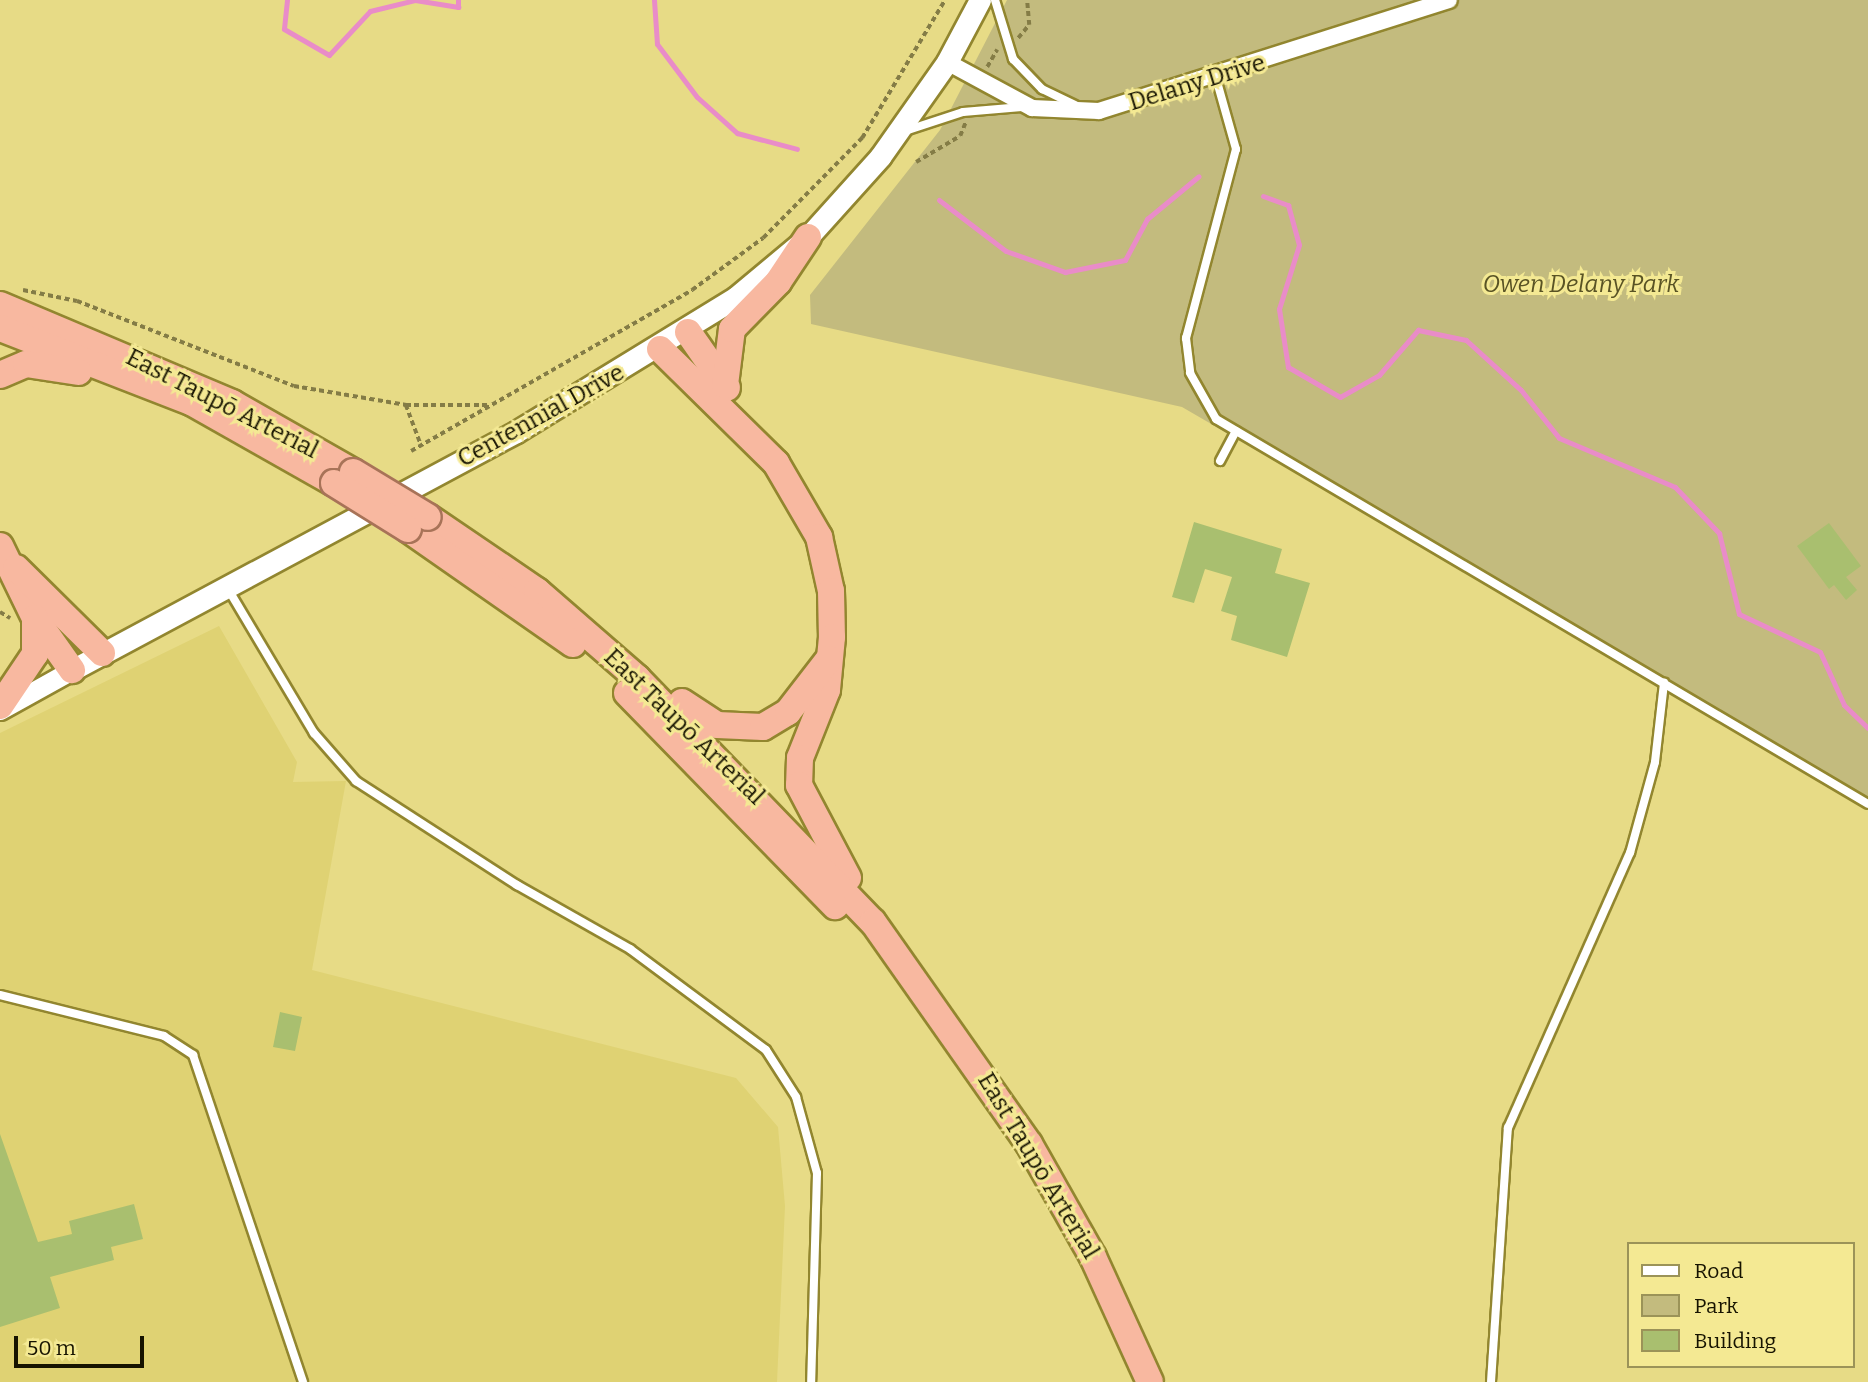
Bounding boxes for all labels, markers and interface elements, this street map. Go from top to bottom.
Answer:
street label: Delany Drive [1125,49,1269,117]
park label: Owen Delany Park [1483,271,1679,299]
street label: East Taupō Arterial [121,343,323,465]
street label: Centennial Drive [453,358,629,474]
street label: East Taupō Arterial [598,643,770,811]
street label: East Taupō Arterial [971,1068,1105,1264]
legend [1626,1242,1854,1368]
text: Road [1694,1258,1743,1284]
text: Park [1694,1293,1738,1319]
scale bar [18,1322,147,1366]
text: Building [1694,1328,1776,1354]
text: 50 m [27,1335,76,1361]

